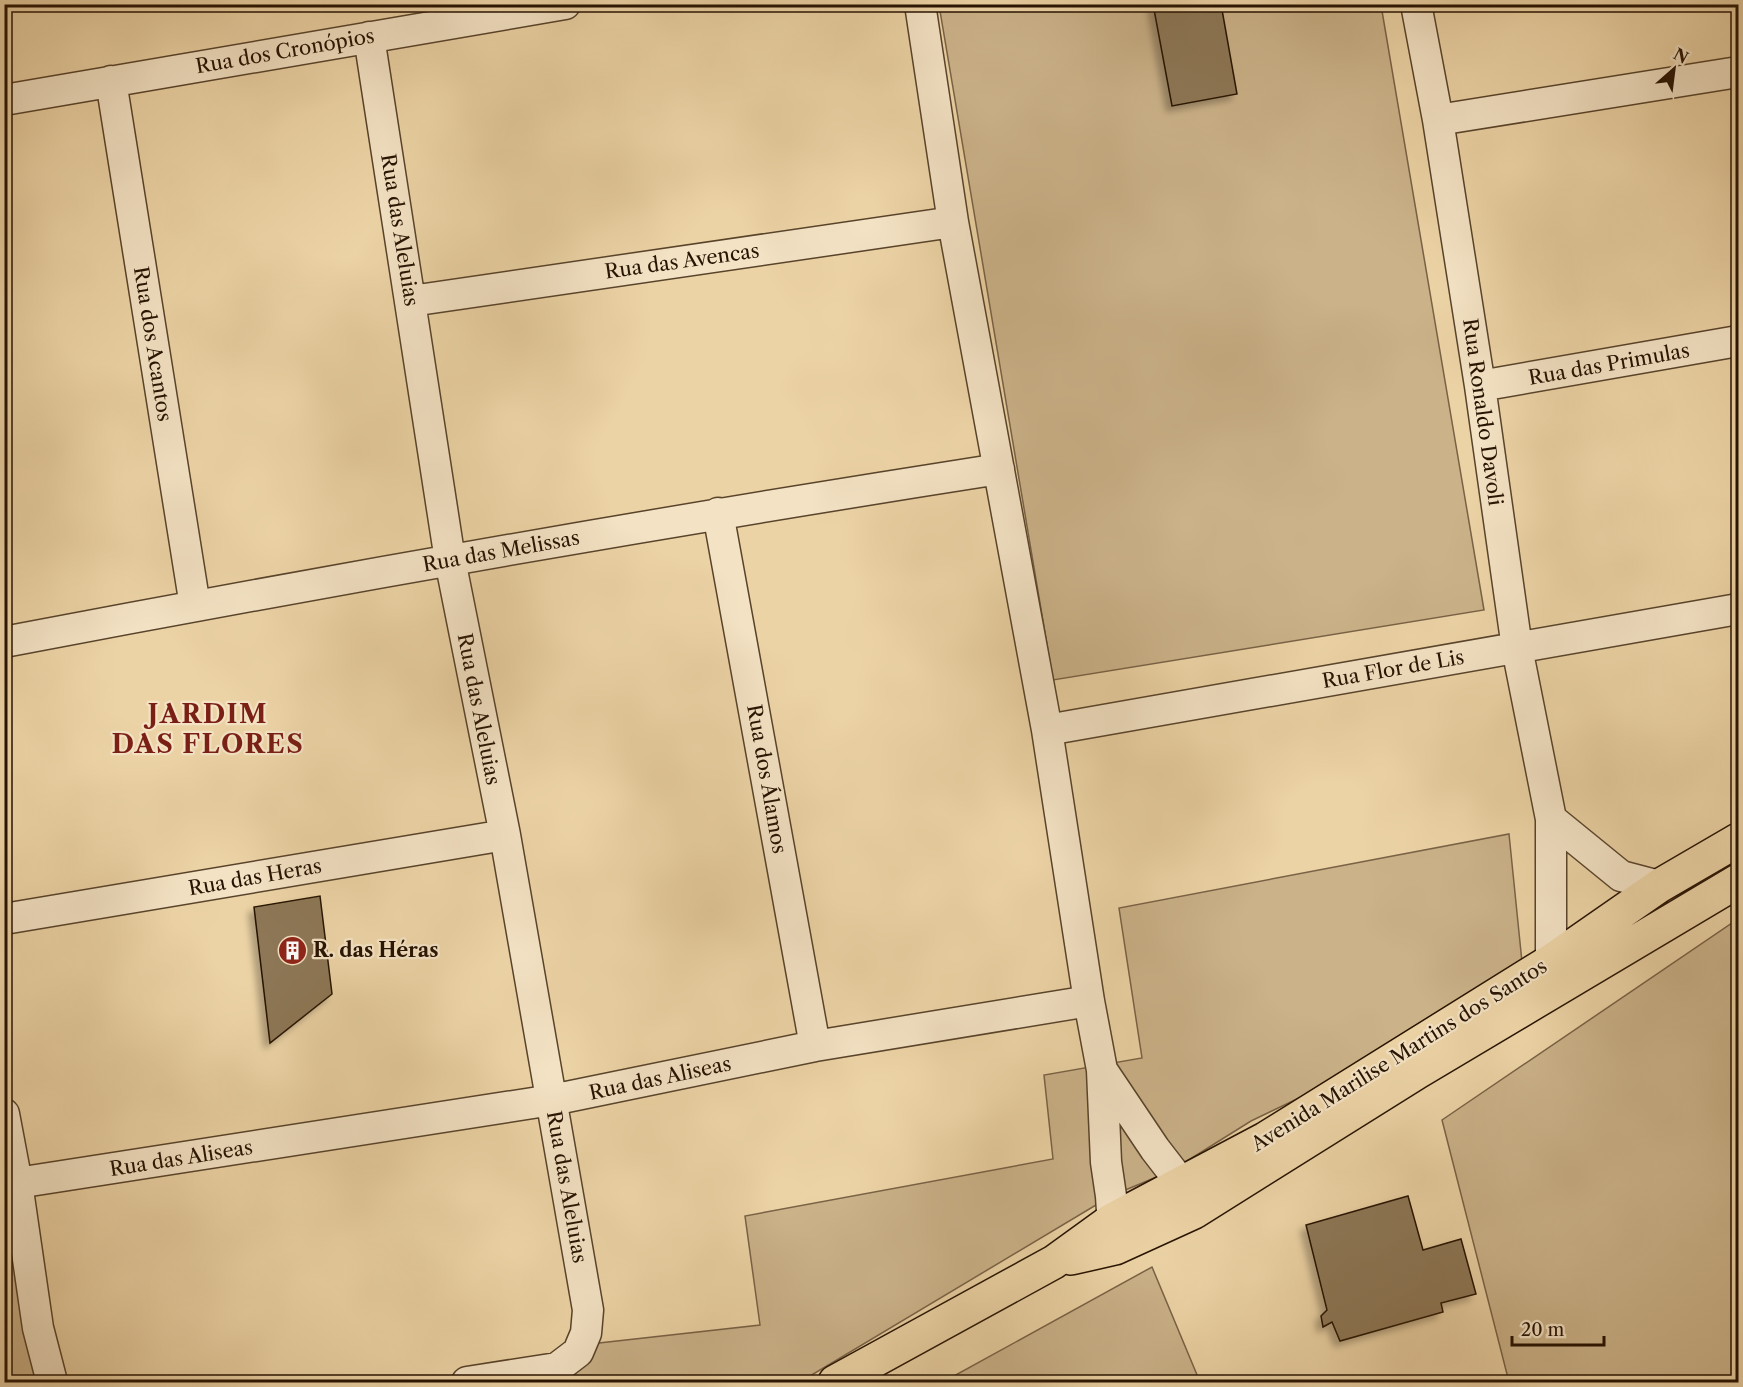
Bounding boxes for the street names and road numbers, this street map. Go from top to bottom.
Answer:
street label: Rua dos Cronópios [194,23,376,79]
street label: Rua das Aleluias [376,152,424,308]
street label: Rua das Avencas [603,238,761,284]
street label: Rua dos Acantos [129,265,177,423]
street label: Rua Ronaldo Davoli [1458,317,1508,507]
street label: Rua das Primulas [1527,338,1691,390]
street label: Rua das Melissas [421,525,581,577]
street label: Rua das Aleluias [453,631,505,787]
street label: Rua Flor de Lis [1320,645,1466,693]
street label: Rua dos Álamos [742,702,793,856]
street label: Rua das Heras [187,853,323,901]
street label: Avenida Marilise Martins dos Santos [1246,954,1551,1157]
street label: Rua das Aliseas [587,1051,733,1105]
street label: Rua das Aleluias [542,1109,592,1265]
street label: Rua das Aliseas [108,1135,254,1181]

